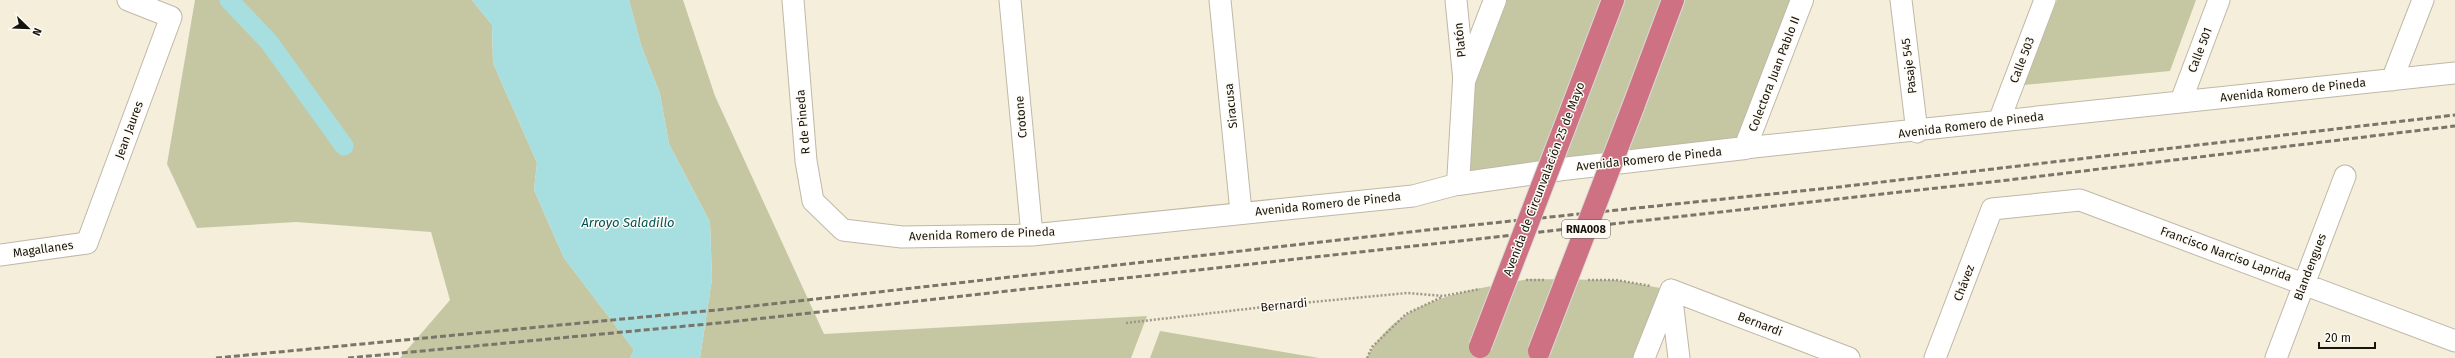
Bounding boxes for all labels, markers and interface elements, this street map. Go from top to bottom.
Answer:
north arrow [8,8,48,48]
street label: Colectora Juan Pablo II [1746,14,1802,134]
street label: Platón [1451,22,1469,58]
street label: Calle 501 [2185,25,2215,75]
text: N [29,26,44,38]
street label: Calle 503 [2007,35,2037,85]
street label: Pasaje 545 [1899,37,1919,95]
street label: Avenida Romero de Pineda [2219,75,2367,105]
street label: Avenida de Circunvalación 25 de Mayo [1500,80,1588,278]
street label: Siracusa [1222,83,1240,129]
street label: R de Pineda [793,89,813,155]
street label: Crotone [1012,95,1030,139]
street label: Jean Jaures [112,99,146,161]
street label: Avenida Romero de Pineda [1897,109,2045,141]
street label: Avenida Romero de Pineda [1575,144,1723,174]
street label: Avenida Romero de Pineda [1254,189,1402,219]
water label: Arroyo Saladillo [580,215,675,230]
road number: RNA008 [1562,220,1610,238]
street label: Avenida Romero de Pineda [909,224,1055,244]
street label: Francisco Narciso Laprida [2158,224,2294,284]
street label: Blandengues [2291,231,2329,302]
street label: Magallanes [12,238,74,260]
street label: Chávez [1951,263,1977,303]
street label: Bernardi [1260,296,1308,314]
street label: Bernardi [1736,309,1784,339]
scale bar [2319,324,2375,350]
text: 20 m [2325,331,2351,345]

